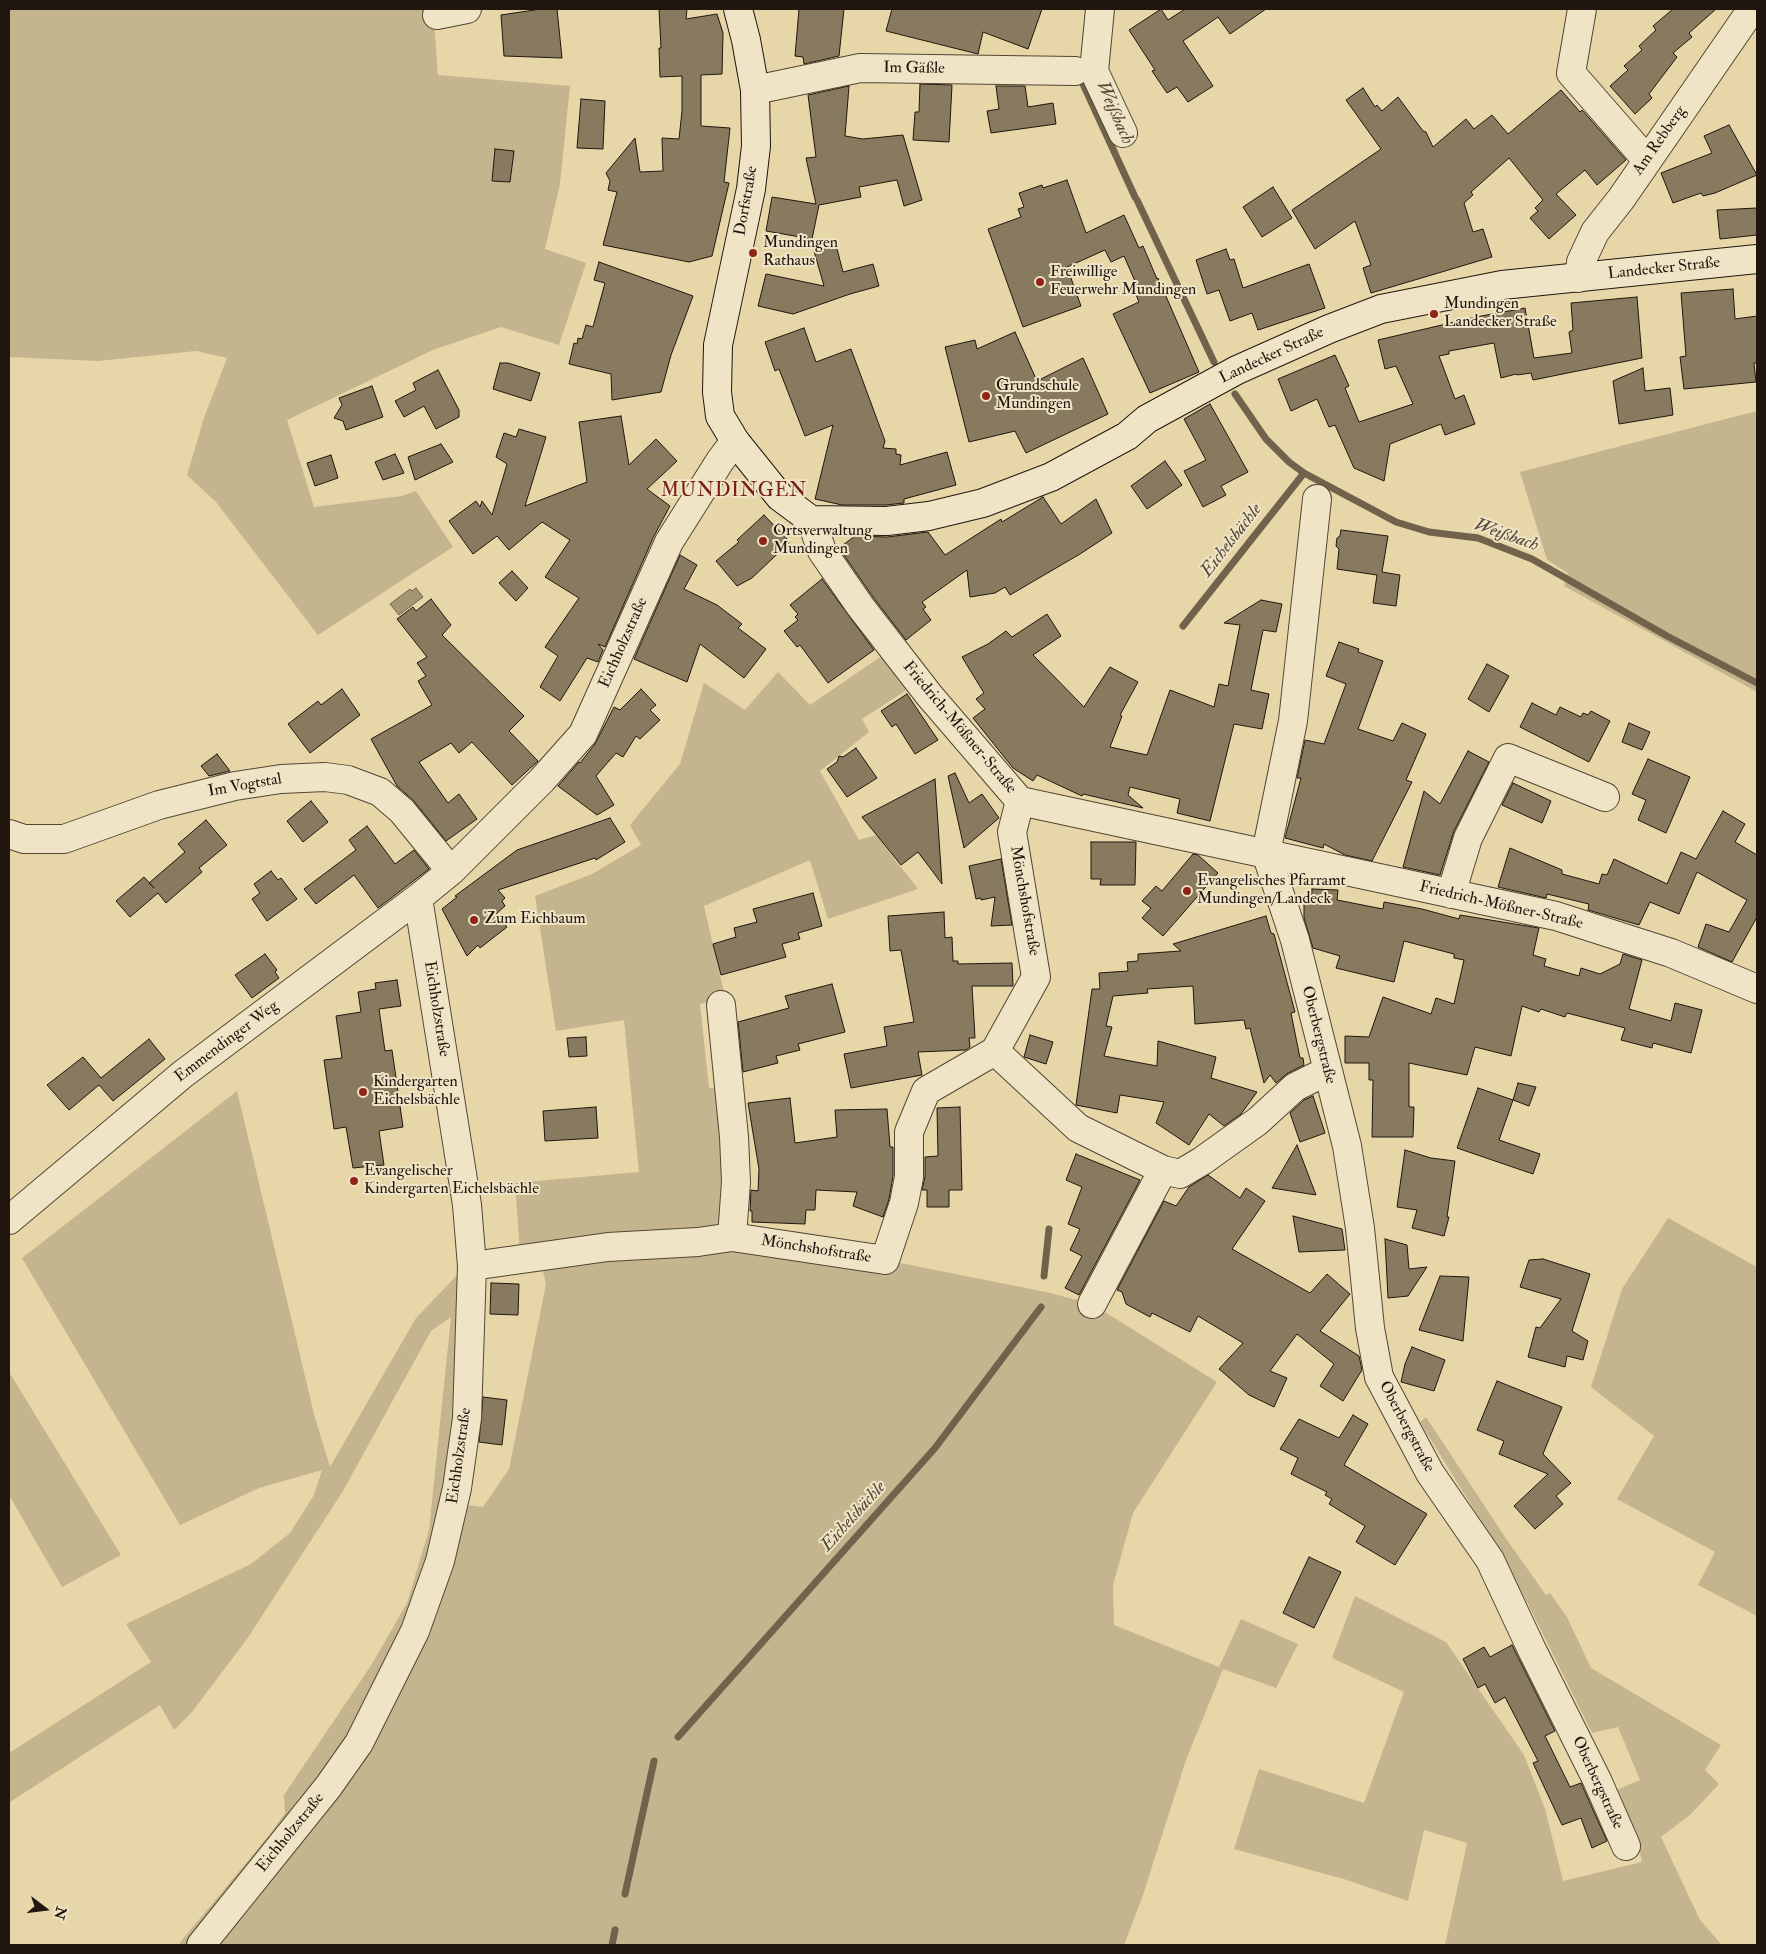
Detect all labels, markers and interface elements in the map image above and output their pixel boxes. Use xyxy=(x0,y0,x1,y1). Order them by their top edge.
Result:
street label: Im Gäßle xyxy=(883,59,945,79)
water label: Weißbach xyxy=(1091,78,1137,148)
street label: Am Rebberg xyxy=(1629,103,1691,179)
street label: Dorfstraße xyxy=(731,165,763,237)
place label: Mundingen Rathaus xyxy=(763,234,838,272)
marker: Mundingen Rathaus xyxy=(747,247,759,259)
street label: Landecker Straße xyxy=(1607,254,1721,284)
place label: Freiwillige Feuerwehr Mundingen xyxy=(1050,263,1196,301)
marker: Freiwillige Feuerwehr Mundingen xyxy=(1034,276,1046,288)
place label: Mundingen Landecker Straße xyxy=(1444,295,1557,333)
marker: Mundingen Landecker Straße xyxy=(1428,308,1440,320)
street label: Landecker Straße xyxy=(1217,323,1327,389)
place label: Grundschule Mundingen xyxy=(996,377,1079,415)
marker: Grundschule Mundingen xyxy=(980,390,992,402)
district label: MUNDINGEN xyxy=(660,481,808,503)
water label: Eichelsbächle xyxy=(1197,500,1267,582)
water label: Weißbach xyxy=(1471,515,1541,557)
place label: Ortsverwaltung Mundingen xyxy=(773,522,872,560)
marker: Ortsverwaltung Mundingen xyxy=(757,535,769,547)
street label: Eichholzstraße xyxy=(596,595,652,691)
street label: Friedrich-Mößner-Straße xyxy=(898,658,1020,798)
street label: Im Vogtstal xyxy=(207,770,283,802)
street label: Mönchshofstraße xyxy=(1005,845,1043,957)
place label: Evangelisches Pfarramt Mundingen/Landeck xyxy=(1197,872,1346,910)
street label: Friedrich-Mößner-Straße xyxy=(1417,878,1585,934)
marker: Evangelisches Pfarramt Mundingen/Landeck xyxy=(1181,885,1193,897)
place label: Zum Eichbaum xyxy=(484,910,586,930)
marker: Zum Eichbaum xyxy=(468,914,480,926)
street label: Eichholzstraße xyxy=(419,960,453,1058)
street label: Oberbergstraße xyxy=(1297,984,1339,1086)
street label: Emmendinger Weg xyxy=(171,997,283,1087)
place label: Kindergarten Eichelsbächle xyxy=(373,1073,460,1111)
marker: Kindergarten Eichelsbächle xyxy=(357,1086,369,1098)
place label: Evangelischer Kindergarten Eichelsbächle xyxy=(364,1162,539,1200)
marker: Evangelischer Kindergarten Eichelsbächle xyxy=(348,1175,360,1187)
street label: Mönchshofstraße xyxy=(760,1232,872,1268)
street label: Oberbergstraße xyxy=(1374,1378,1438,1476)
street label: Eichholzstraße xyxy=(444,1407,476,1505)
water label: Eichelsbächle xyxy=(817,1477,891,1557)
street label: Oberbergstraße xyxy=(1567,1733,1627,1833)
street label: Eichholzstraße xyxy=(253,1789,329,1877)
north arrow xyxy=(20,1884,70,1934)
text: N xyxy=(50,1905,70,1921)

